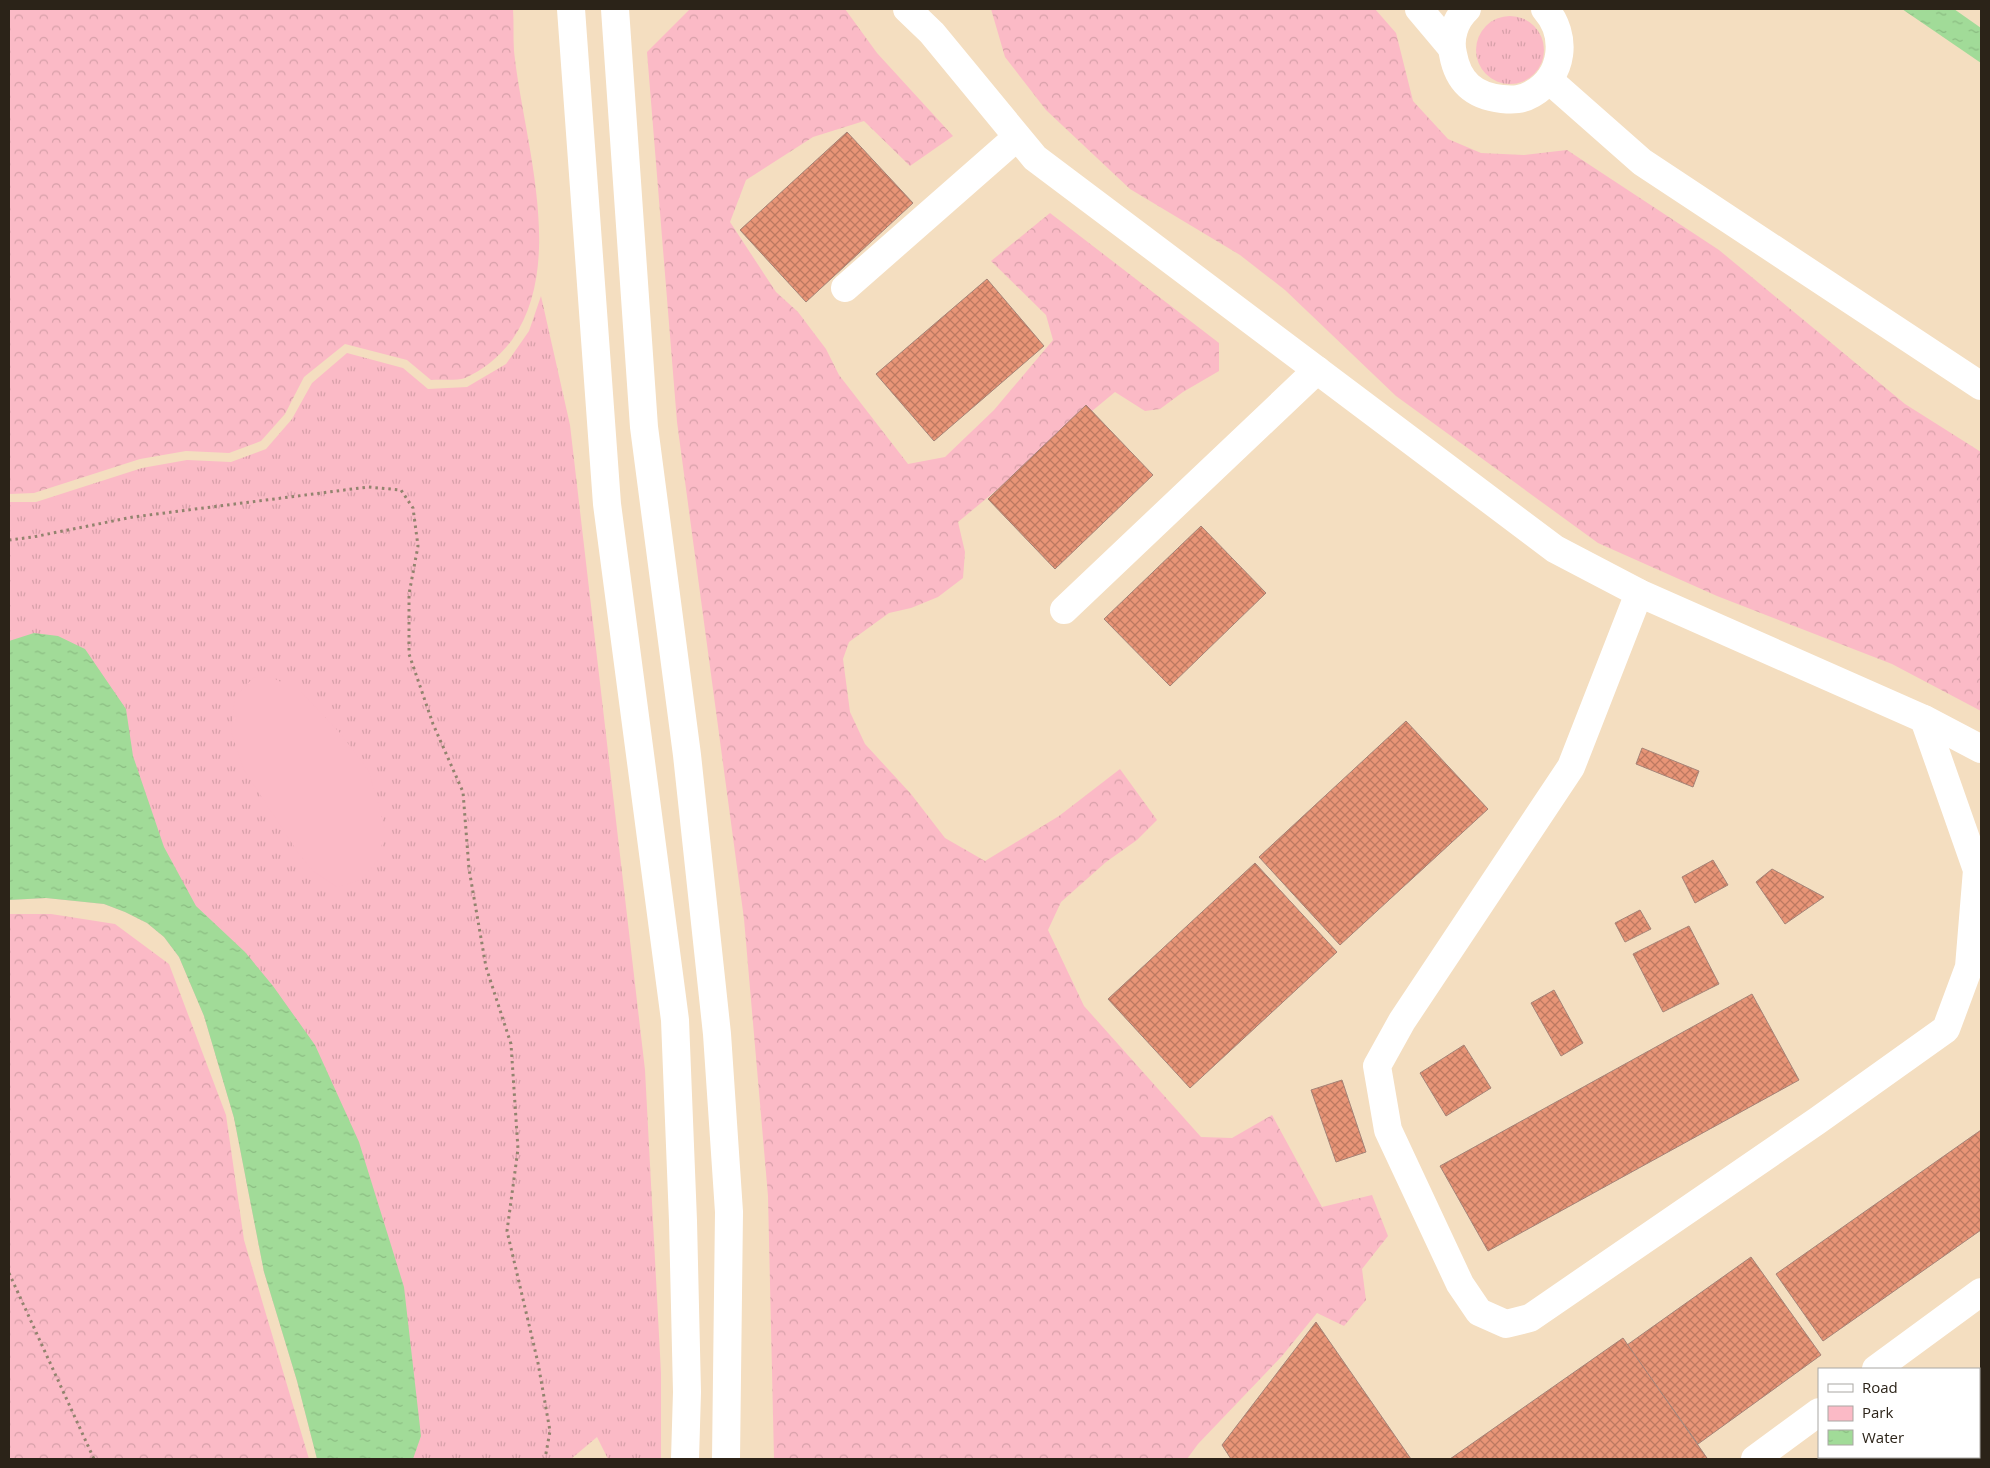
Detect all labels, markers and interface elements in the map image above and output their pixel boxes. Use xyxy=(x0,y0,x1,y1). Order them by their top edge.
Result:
legend xyxy=(1818,1368,1980,1458)
text: Road xyxy=(1862,1377,1898,1397)
text: Park xyxy=(1862,1402,1893,1422)
text: Water xyxy=(1862,1427,1904,1447)

